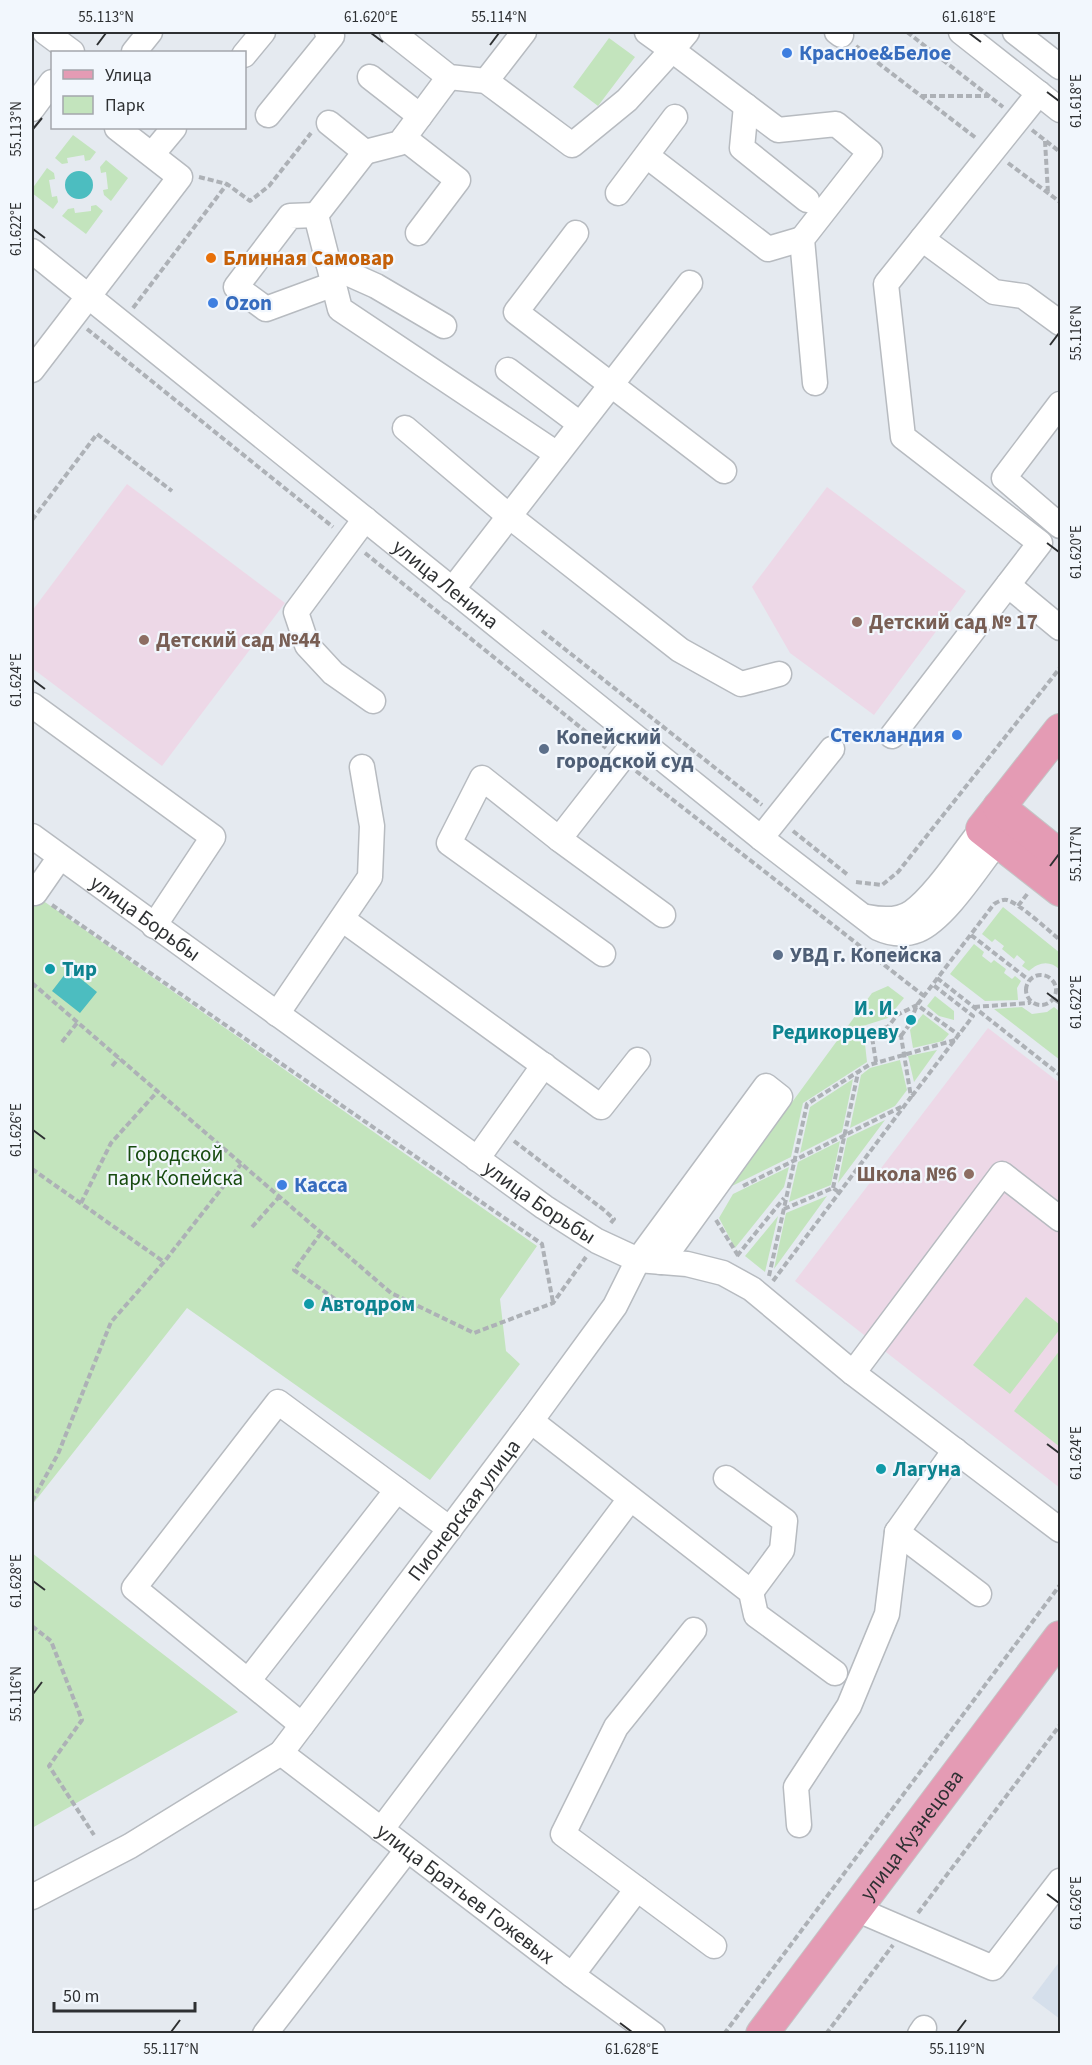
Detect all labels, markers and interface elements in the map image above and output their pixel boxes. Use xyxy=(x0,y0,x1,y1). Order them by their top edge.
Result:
text: 55.113°N xyxy=(78,7,134,28)
text: 61.620°E xyxy=(344,7,398,28)
text: 55.114°N xyxy=(471,7,527,28)
text: 61.618°E xyxy=(942,7,996,28)
place label: Красное&Белое xyxy=(799,38,951,68)
marker: Красное&Белое xyxy=(780,46,794,60)
legend xyxy=(51,51,246,129)
text: Улица xyxy=(105,63,152,88)
text: 61.618°E xyxy=(1066,74,1087,128)
text: Парк xyxy=(105,93,145,118)
text: 55.113°N xyxy=(6,101,27,157)
text: 61.622°E xyxy=(6,202,27,256)
place label: Блинная Самовар xyxy=(223,243,394,273)
marker: Блинная Самовар xyxy=(204,251,218,265)
place label: Ozon xyxy=(225,288,272,318)
marker: Ozon xyxy=(206,296,220,310)
text: 55.116°N xyxy=(1066,305,1087,361)
text: 61.620°E xyxy=(1066,525,1087,579)
street label: улица Ленина xyxy=(386,532,505,636)
place label: Детский сад № 17 xyxy=(869,607,1038,637)
marker: Детский сад № 17 xyxy=(850,615,864,629)
place label: Детский сад №44 xyxy=(156,625,321,655)
marker: Детский сад №44 xyxy=(137,633,151,647)
text: 61.624°E xyxy=(6,653,27,707)
place label: Стекландия xyxy=(830,720,945,750)
place label: Копейский городской суд xyxy=(556,722,694,776)
marker: Стекландия xyxy=(950,728,964,742)
marker: Копейский городской суд xyxy=(537,742,551,756)
text: 55.117°N xyxy=(1066,826,1087,882)
street label: улица Борьбы xyxy=(84,868,207,969)
place label: УВД г. Копейска xyxy=(790,940,942,970)
marker: УВД г. Копейска xyxy=(771,948,785,962)
place label: Тир xyxy=(62,954,97,984)
marker: Тир xyxy=(43,962,57,976)
text: 61.622°E xyxy=(1066,975,1087,1029)
place label: И. И. Редикорцеву xyxy=(772,993,899,1047)
marker: И. И. Редикорцеву xyxy=(904,1013,918,1027)
text: 61.626°E xyxy=(6,1103,27,1157)
park label: Городской парк Копейска xyxy=(107,1139,243,1193)
street label: улица Борьбы xyxy=(477,1153,602,1251)
place label: Школа №6 xyxy=(857,1159,957,1189)
marker: Школа №6 xyxy=(962,1167,976,1181)
place label: Касса xyxy=(294,1170,348,1200)
marker: Касса xyxy=(275,1178,289,1192)
place label: Автодром xyxy=(320,1289,415,1319)
marker: Автодром xyxy=(302,1297,316,1311)
text: 61.624°E xyxy=(1066,1426,1087,1480)
street label: Пионерская улица xyxy=(401,1433,527,1587)
place label: Лагуна xyxy=(892,1454,961,1484)
marker: Лагуна xyxy=(874,1462,888,1476)
text: 61.628°E xyxy=(6,1554,27,1608)
text: 55.116°N xyxy=(6,1666,27,1722)
street label: улица Кузнецова xyxy=(852,1763,971,1907)
street label: улица Братьев Гожевых xyxy=(370,1816,561,1972)
text: 61.626°E xyxy=(1066,1876,1087,1930)
scale bar xyxy=(54,1975,195,2013)
text: 50 m xyxy=(63,1984,99,2009)
text: 55.117°N xyxy=(143,2039,199,2060)
text: 61.628°E xyxy=(605,2039,659,2060)
text: 55.119°N xyxy=(929,2039,985,2060)

